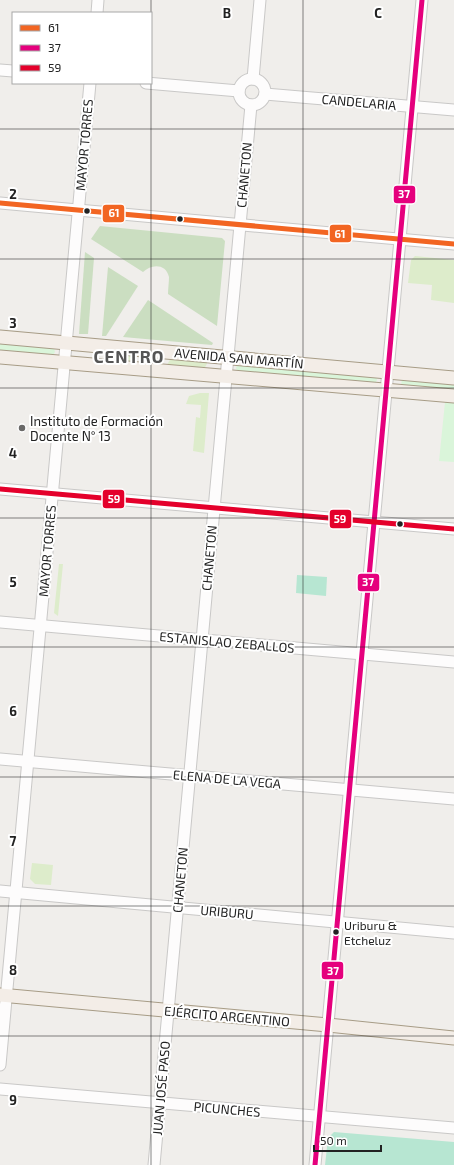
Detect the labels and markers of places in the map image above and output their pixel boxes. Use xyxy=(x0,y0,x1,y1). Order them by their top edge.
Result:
unlabelled marker xyxy=(82,206,92,216)
unlabelled marker xyxy=(175,214,185,224)
place label: Instituto de Formación Docente N° 13 xyxy=(30,413,163,444)
marker: Instituto de Formación Docente N° 13 xyxy=(17,423,27,433)
unlabelled marker xyxy=(395,519,405,529)
place label: Uriburu & Etcheluz xyxy=(344,918,397,947)
marker: Uriburu & Etcheluz xyxy=(331,927,341,937)

